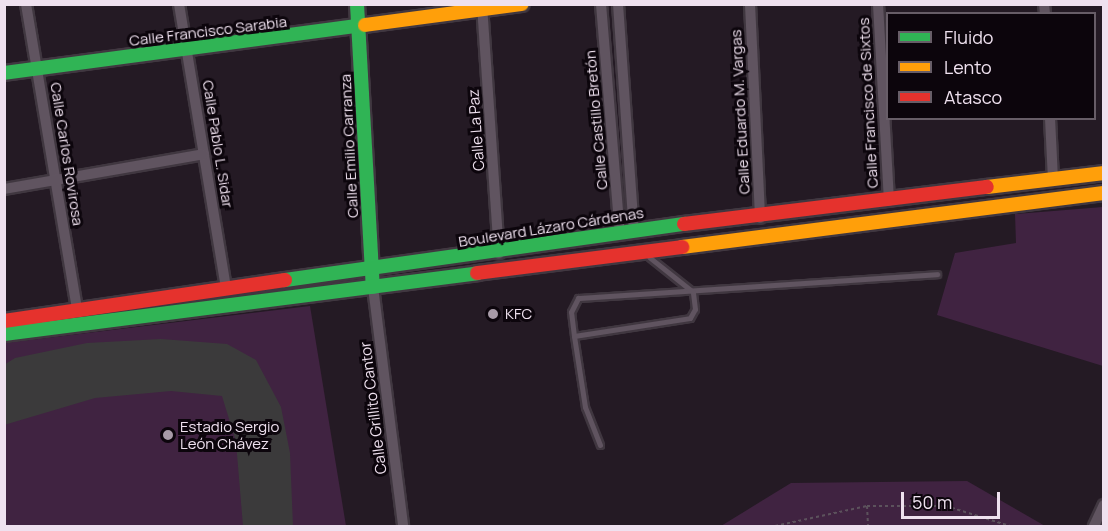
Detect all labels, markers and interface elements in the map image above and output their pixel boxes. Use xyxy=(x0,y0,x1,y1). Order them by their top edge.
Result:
street label: Calle Francisco Sarabia xyxy=(128,12,288,50)
legend xyxy=(886,12,1096,120)
street label: Calle Francisco de Sixtos xyxy=(855,17,881,189)
text: Fluido xyxy=(944,25,993,49)
street label: Calle Eduardo M. Vargas xyxy=(727,29,753,195)
street label: Calle Castillo Bretón xyxy=(581,50,611,190)
text: Lento xyxy=(944,55,992,79)
street label: Calle Emilio Carranza xyxy=(336,74,362,218)
street label: Calle Pablo L. Sidar xyxy=(199,79,237,209)
street label: Calle Carlos Rovirosa xyxy=(47,81,87,227)
text: Atasco xyxy=(944,85,1002,109)
street label: Calle La Paz xyxy=(464,89,488,171)
street label: Boulevard Lázaro Cárdenas xyxy=(457,203,645,251)
place label: KFC xyxy=(505,305,532,323)
marker: KFC xyxy=(486,307,500,321)
street label: Calle Grillito Cantor xyxy=(356,341,390,475)
place label: Estadio Sergio León Chávez xyxy=(180,417,279,452)
marker: Estadio Sergio León Chávez xyxy=(161,428,175,442)
scale bar xyxy=(904,480,1003,518)
text: 50 m xyxy=(912,490,952,514)

